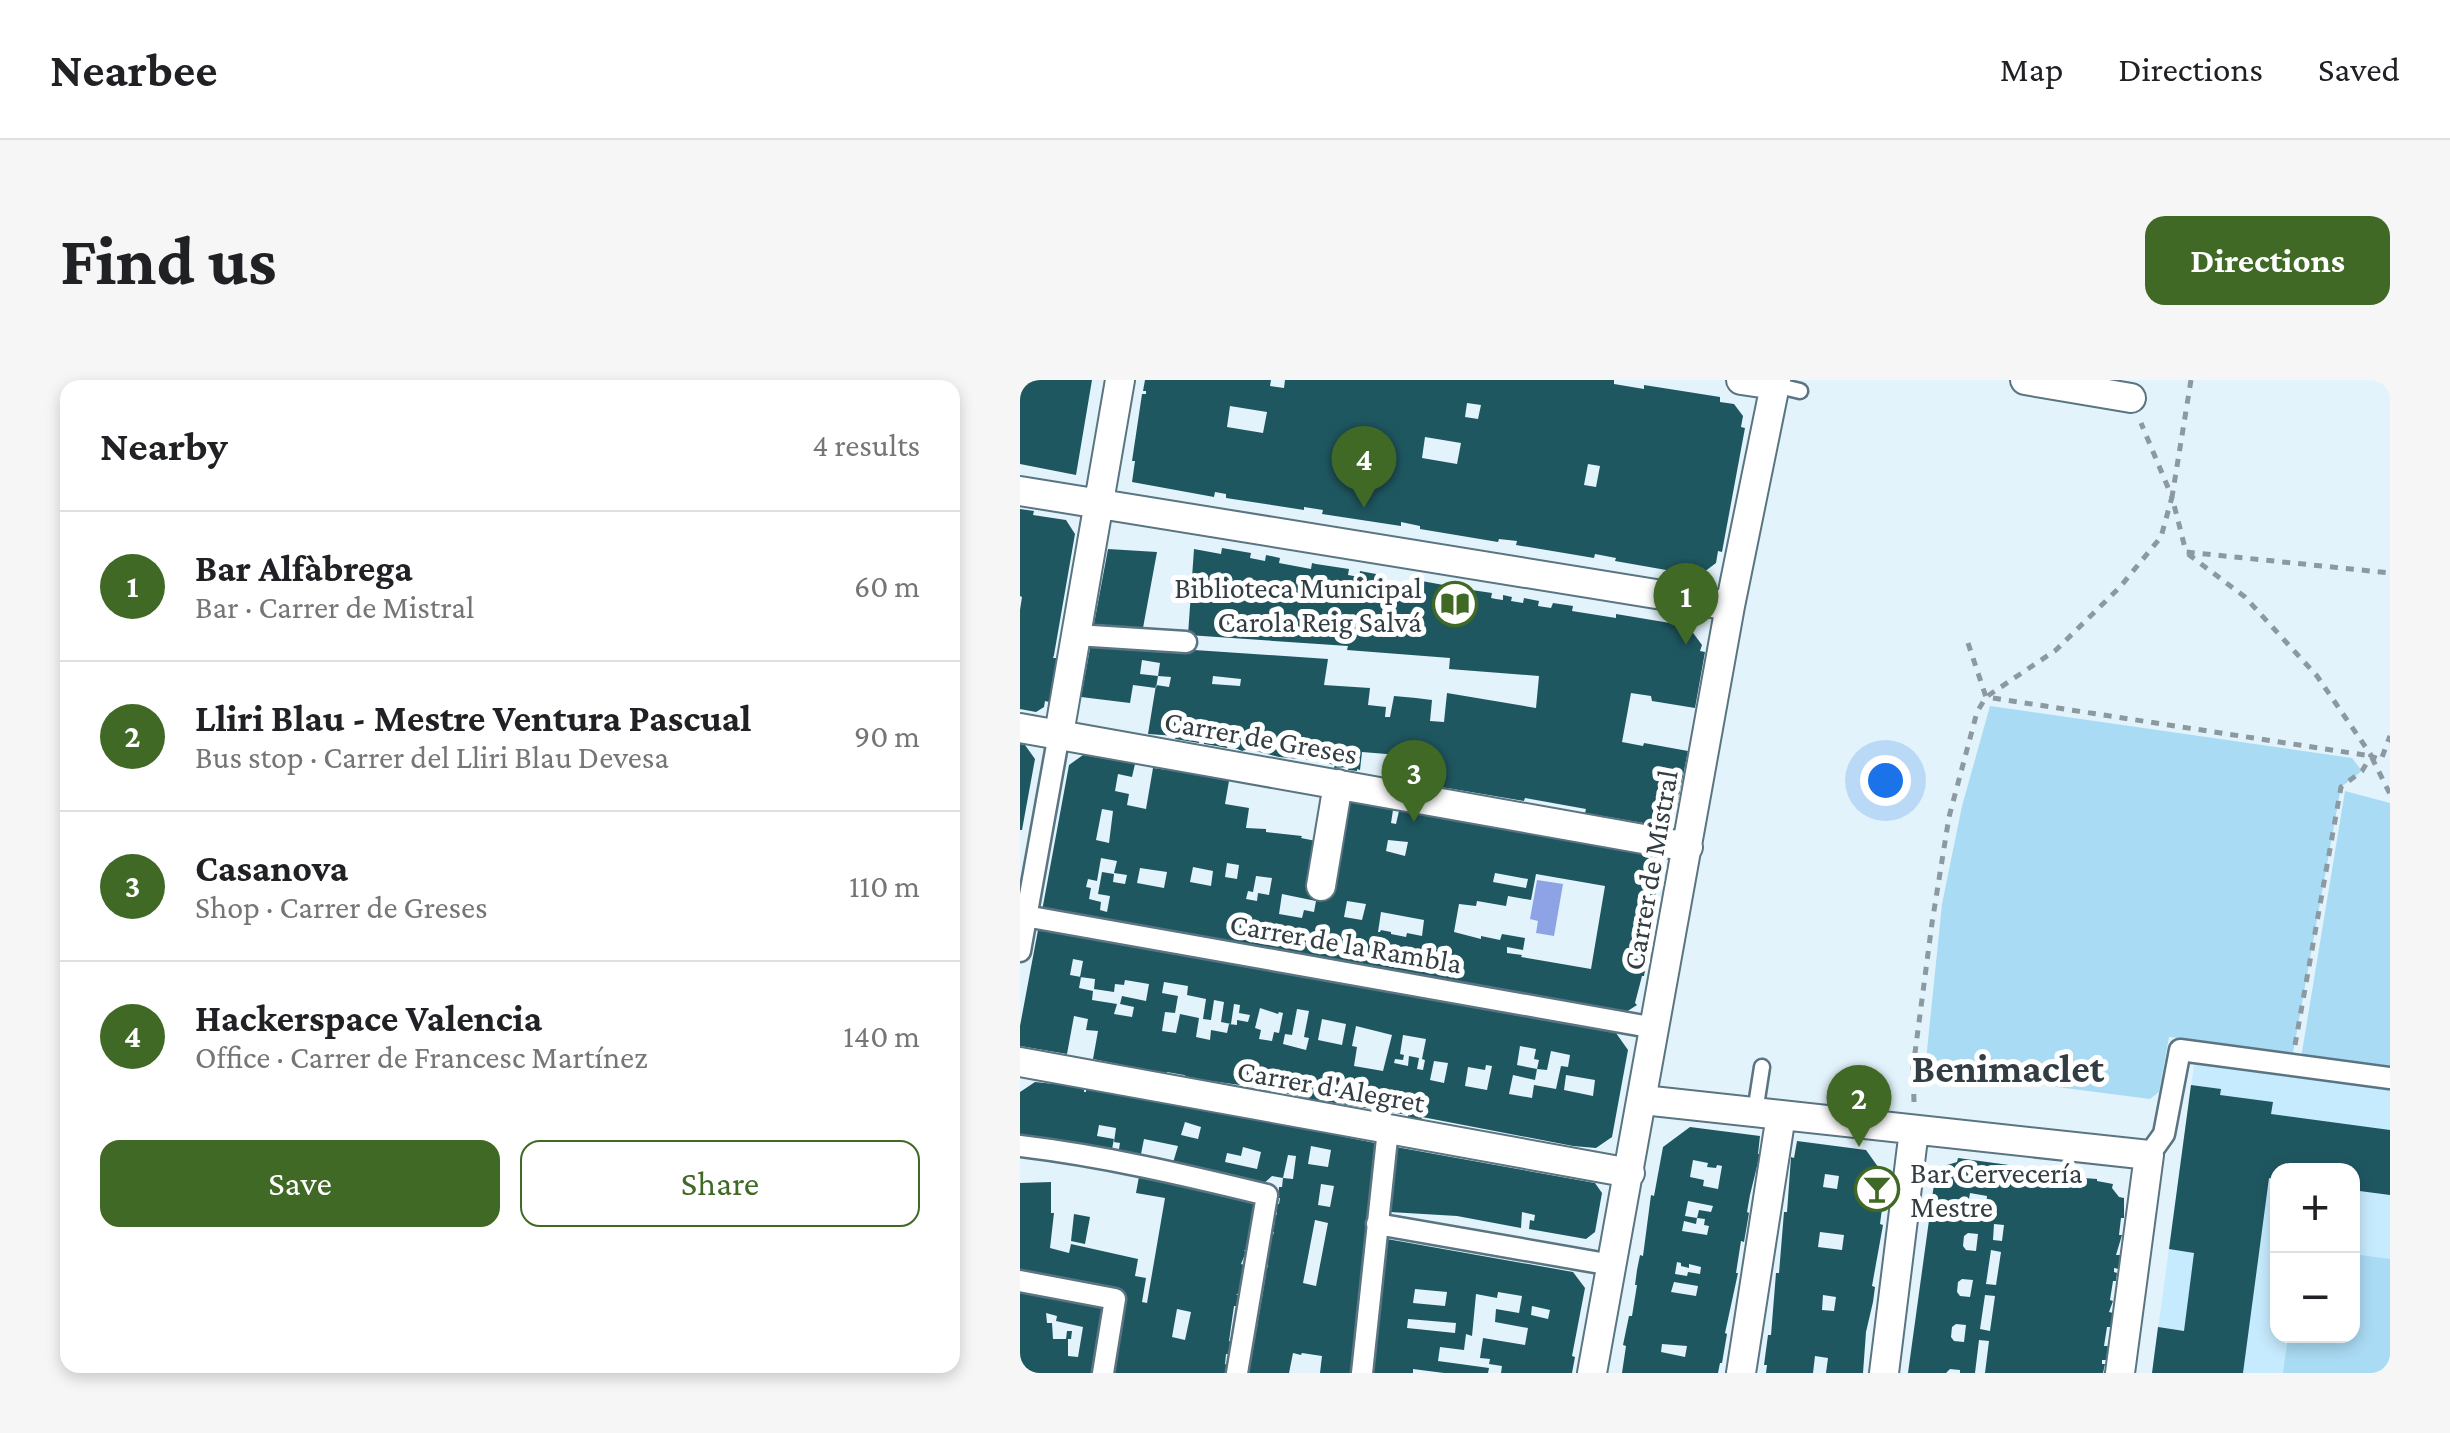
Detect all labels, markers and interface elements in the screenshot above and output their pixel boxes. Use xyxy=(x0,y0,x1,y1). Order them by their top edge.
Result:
text: Nearbee xyxy=(50,43,218,96)
text: Map xyxy=(2000,50,2063,89)
text: Directions xyxy=(2118,50,2263,89)
text: Saved xyxy=(2318,50,2400,89)
button: Directions xyxy=(2145,216,2390,305)
text: Find us xyxy=(60,221,276,299)
text: Nearby xyxy=(100,422,228,469)
pin: 4 xyxy=(1332,426,1396,508)
text: 4 results xyxy=(812,427,920,463)
text: Bar Alfàbrega xyxy=(195,547,413,589)
pin: 1 xyxy=(1654,562,1718,645)
text: 1 xyxy=(127,568,138,604)
text: 60 m xyxy=(854,568,920,604)
place label: Biblioteca Municipal Carola Reig Salvá xyxy=(1174,571,1422,639)
library icon: Biblioteca Municipal Carola Reig Salvá xyxy=(1432,581,1478,627)
text: Bar · Carrer de Mistral xyxy=(195,589,474,625)
text: Lliri Blau - Mestre Ventura Pascual xyxy=(195,697,751,739)
street label: Carrer de Greses xyxy=(1162,704,1360,770)
text: 2 xyxy=(124,718,141,754)
text: 90 m xyxy=(854,718,920,754)
text: Bus stop · Carrer del Lliri Blau Devesa xyxy=(195,739,669,775)
pin: 3 xyxy=(1382,740,1446,822)
your location xyxy=(1860,755,1911,806)
street label: Carrer de Mistral xyxy=(1616,767,1684,973)
text: Casanova xyxy=(195,847,348,889)
text: 3 xyxy=(125,868,140,904)
text: 110 m xyxy=(849,868,920,904)
text: Shop · Carrer de Greses xyxy=(195,889,488,925)
street label: Carrer de la Rambla xyxy=(1227,906,1465,980)
text: Hackerspace Valencia xyxy=(195,997,542,1039)
text: 4 xyxy=(124,1018,141,1054)
text: 140 m xyxy=(843,1018,920,1054)
text: Office · Carrer de Francesc Martínez xyxy=(195,1039,648,1075)
district label: Benimaclet xyxy=(1912,1046,2105,1091)
street label: Carrer d'Alegret xyxy=(1234,1053,1428,1120)
pin: 2 xyxy=(1826,1064,1892,1147)
button: Save xyxy=(100,1140,500,1227)
button: Share xyxy=(520,1140,920,1227)
place label: Bar Cervecería Mestre xyxy=(1910,1156,2083,1223)
map controls xyxy=(2270,1163,2360,1343)
button: + xyxy=(2270,1163,2360,1253)
bar icon: Bar Cervecería Mestre xyxy=(1854,1166,1900,1212)
button: − xyxy=(2270,1253,2360,1343)

